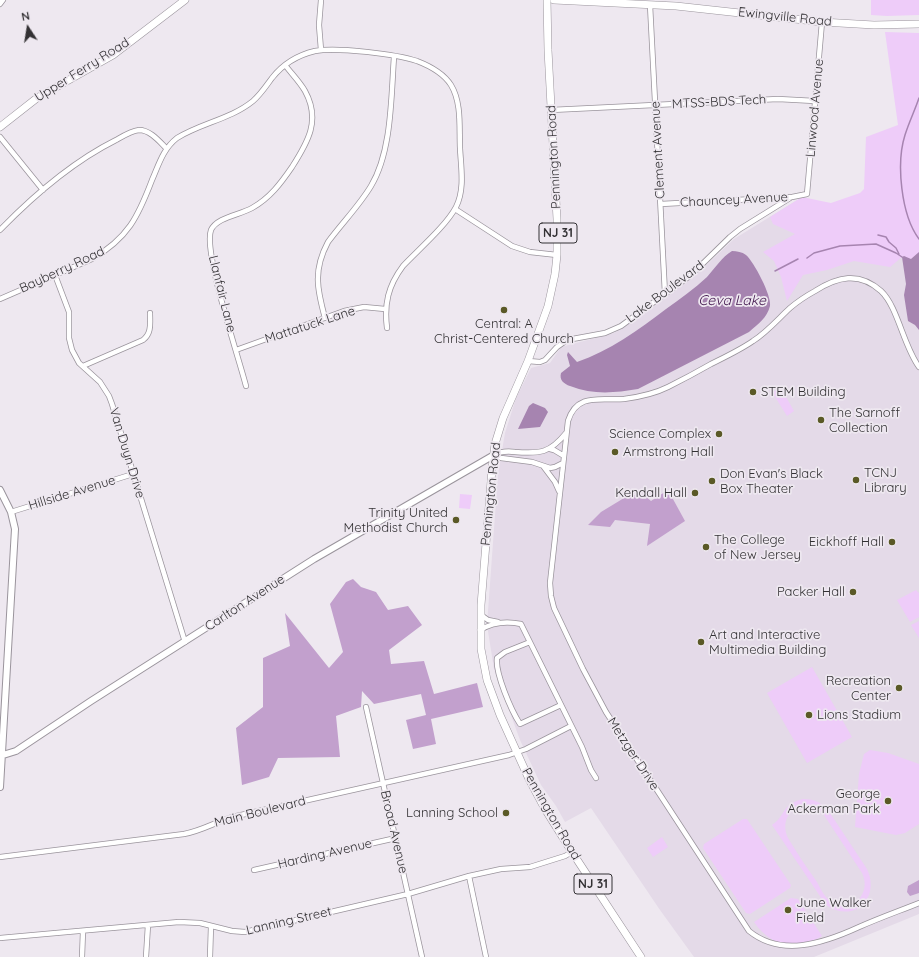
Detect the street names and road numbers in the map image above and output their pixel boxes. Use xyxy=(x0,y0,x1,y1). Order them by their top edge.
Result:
street label: Ewingville Road xyxy=(737,4,833,30)
street label: Upper Ferry Road xyxy=(32,35,132,105)
street label: Linwood Avenue xyxy=(803,58,827,158)
street label: MTSS-BDS Tech xyxy=(671,92,767,112)
street label: Clement Avenue xyxy=(648,101,668,199)
street label: Pennington Road xyxy=(543,105,565,209)
street label: Chauncey Avenue xyxy=(680,189,788,211)
road number: NJ 31 xyxy=(539,223,577,243)
street label: Bayberry Road xyxy=(17,243,107,297)
street label: Llanfair Lane xyxy=(205,254,239,334)
street label: Lake Boulevard xyxy=(623,258,707,326)
street label: Mattatuck Lane xyxy=(263,303,357,347)
street label: Van Duyn Drive xyxy=(106,406,148,500)
street label: Pennington Road xyxy=(478,442,504,546)
street label: Hillside Avenue xyxy=(27,472,117,514)
street label: Carlton Avenue xyxy=(202,571,288,635)
street label: Metzger Drive xyxy=(604,715,662,793)
street label: Pennington Road xyxy=(518,765,584,863)
street label: Broad Avenue xyxy=(377,789,411,875)
street label: Main Boulevard xyxy=(213,793,307,831)
street label: Harding Avenue xyxy=(276,836,374,872)
road number: NJ 31 xyxy=(574,874,612,894)
street label: Lanning Street xyxy=(245,904,333,938)

